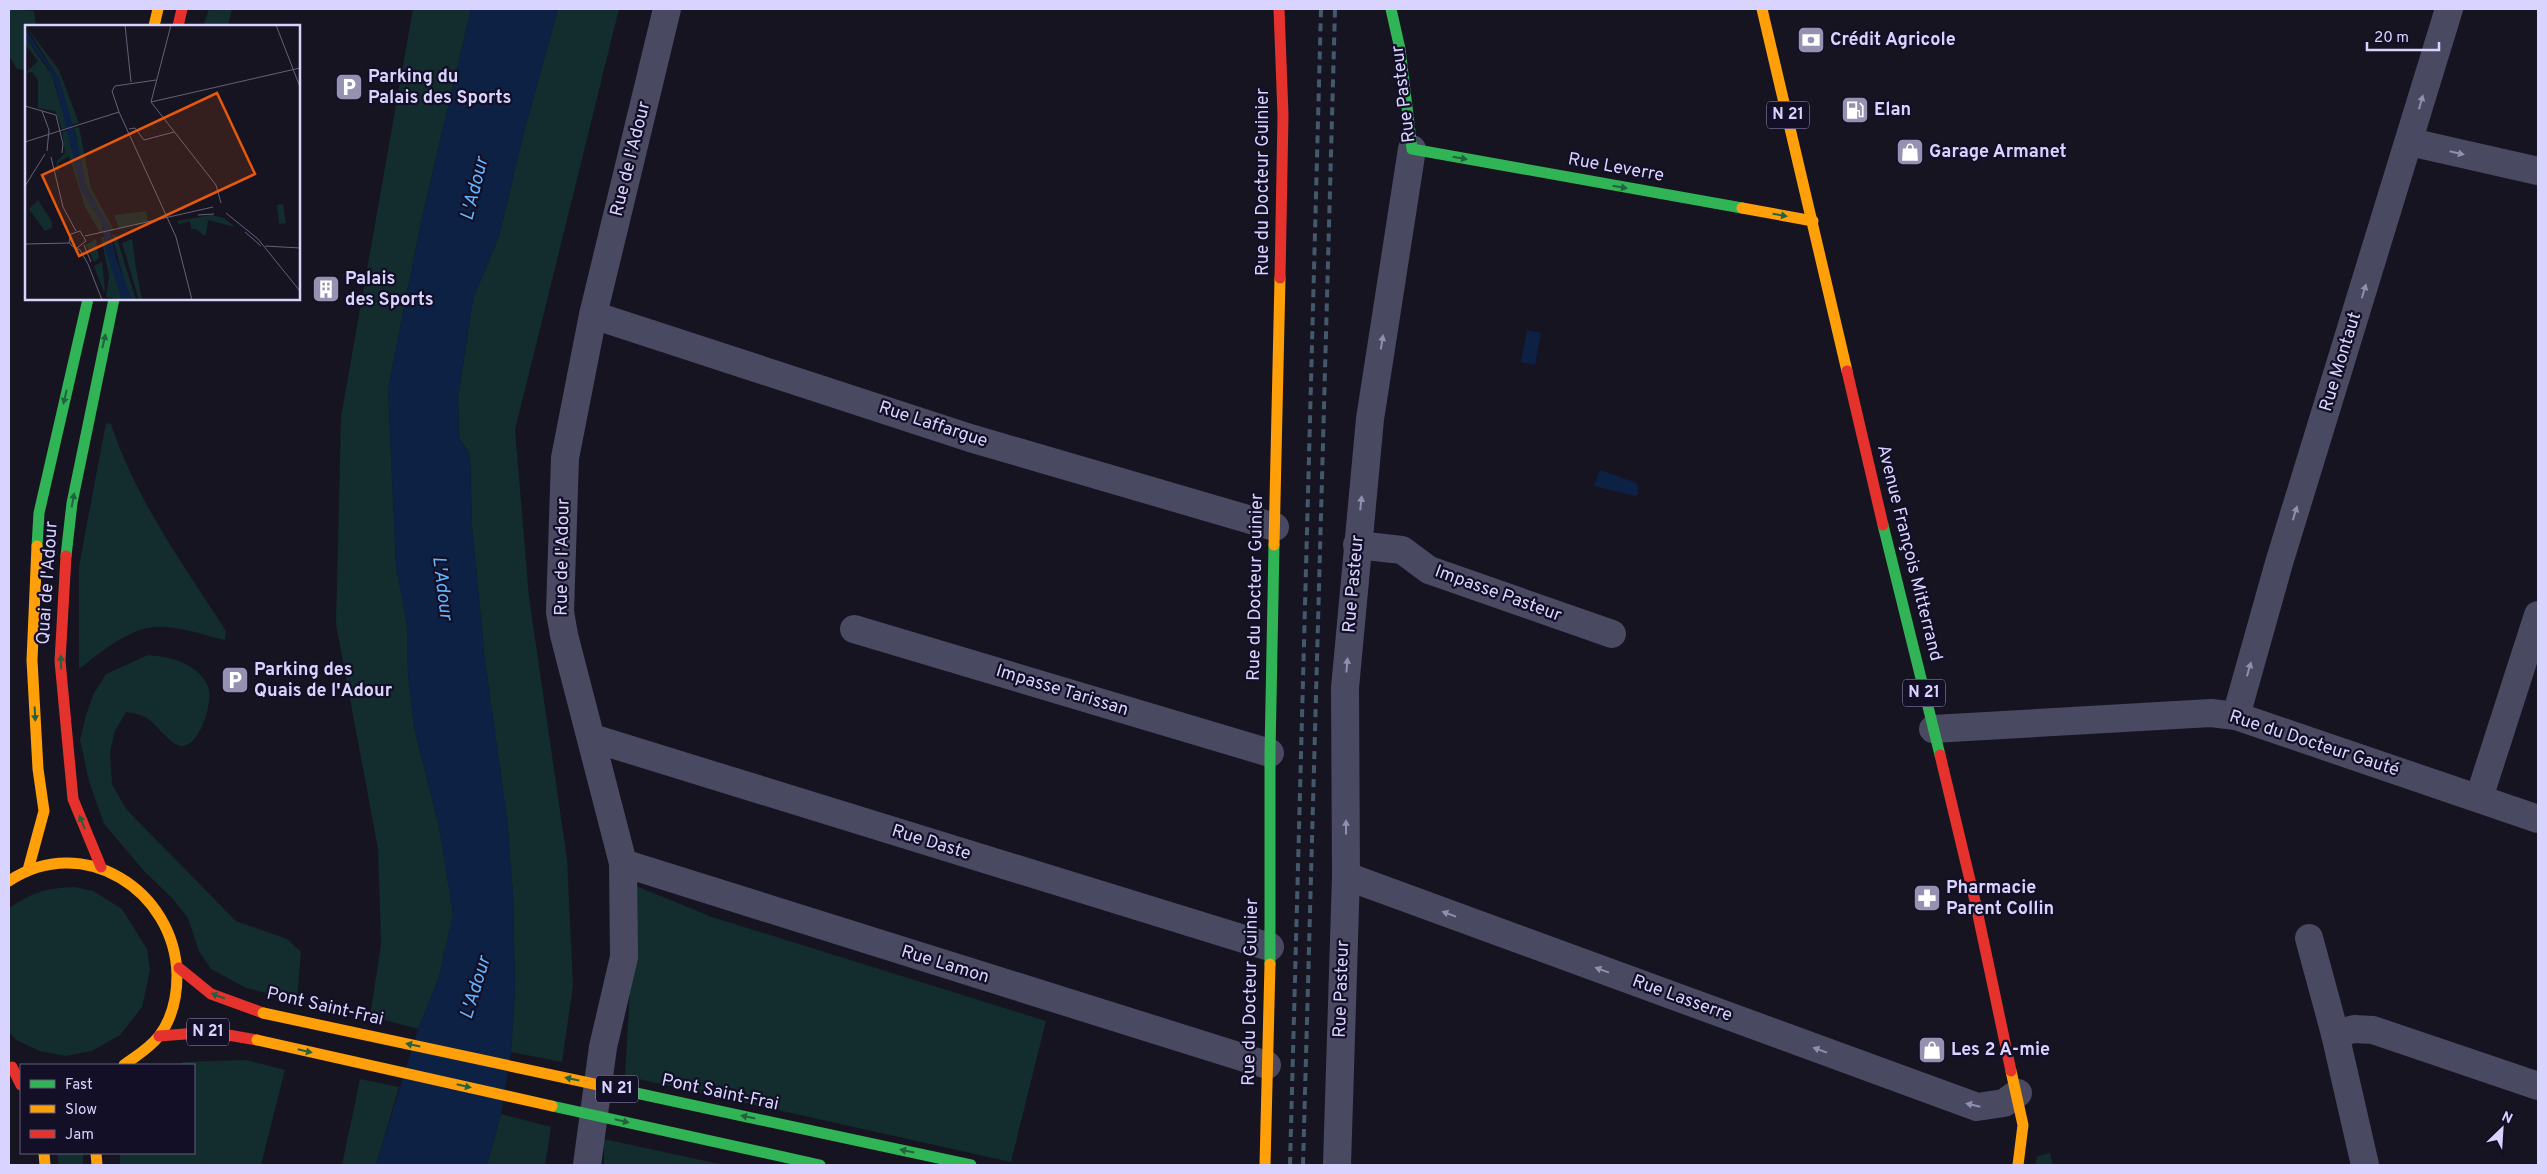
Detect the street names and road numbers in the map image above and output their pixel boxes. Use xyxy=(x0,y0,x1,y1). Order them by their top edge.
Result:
street label: Rue Pasteur xyxy=(1387,44,1421,144)
street label: Rue du Docteur Guinier xyxy=(1252,88,1275,276)
street label: Rue de l'Adour xyxy=(606,99,656,219)
road number: N 21 xyxy=(1767,102,1809,128)
street label: Rue Leverre xyxy=(1566,148,1666,188)
street label: Rue Montaut xyxy=(2315,309,2367,415)
street label: Rue Laffargue xyxy=(876,397,990,453)
street label: Avenue François Mitterrand xyxy=(1871,442,1947,664)
street label: Rue du Docteur Guinier xyxy=(1243,493,1269,681)
street label: Rue de l'Adour xyxy=(550,498,576,616)
street label: Quai de l'Adour xyxy=(32,520,64,646)
street label: Rue Pasteur xyxy=(1338,534,1370,634)
street label: Impasse Pasteur xyxy=(1431,560,1565,628)
street label: Impasse Tarissan xyxy=(993,660,1131,722)
road number: N 21 xyxy=(1903,680,1945,706)
street label: Rue du Docteur Gauté xyxy=(2226,706,2402,782)
street label: Rue Daste xyxy=(889,820,973,866)
street label: Rue du Docteur Guinier xyxy=(1238,898,1264,1086)
street label: Rue Pasteur xyxy=(1329,940,1355,1038)
street label: Rue Lamon xyxy=(898,941,992,989)
street label: Rue Lasserre xyxy=(1629,970,1735,1028)
street label: Pont Saint-Frai xyxy=(264,982,386,1032)
road number: N 21 xyxy=(187,1019,229,1046)
street label: Pont Saint-Frai xyxy=(659,1069,781,1117)
road number: N 21 xyxy=(596,1076,638,1102)

